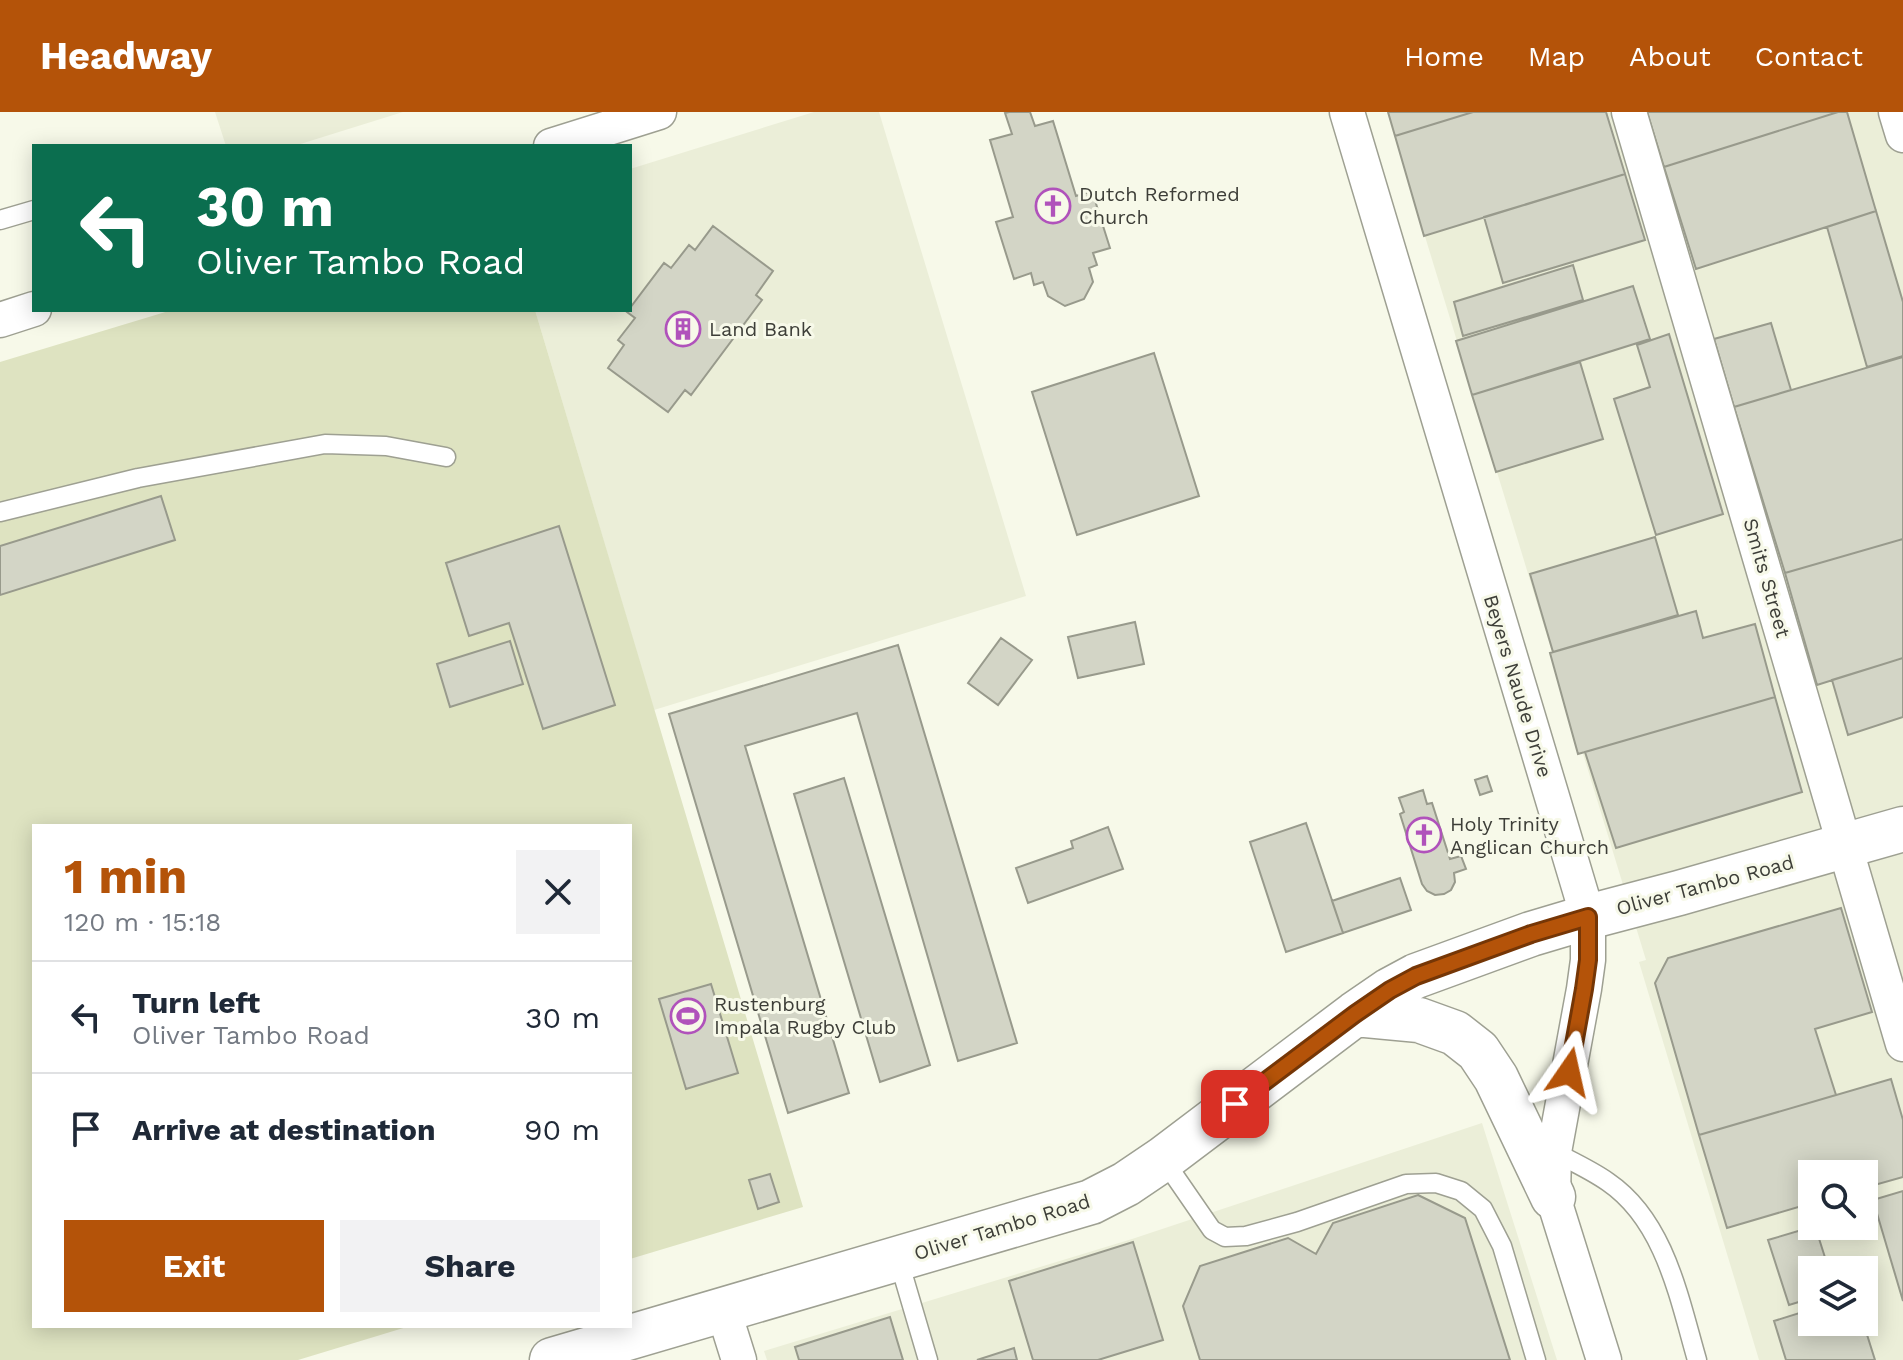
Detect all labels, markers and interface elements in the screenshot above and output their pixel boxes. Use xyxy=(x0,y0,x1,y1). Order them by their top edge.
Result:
text: Headway xyxy=(40,34,212,78)
text: Home xyxy=(1404,40,1484,73)
text: Map xyxy=(1528,40,1585,73)
text: About xyxy=(1629,40,1711,73)
text: Contact xyxy=(1755,40,1863,73)
text: 30 m xyxy=(196,174,334,240)
icon: left xyxy=(64,176,168,280)
place label: Dutch Reformed Church xyxy=(1079,182,1240,229)
church icon: Dutch Reformed Church xyxy=(1034,187,1072,225)
text: Oliver Tambo Road xyxy=(196,241,525,283)
building icon: Land Bank xyxy=(664,310,702,348)
place label: Land Bank xyxy=(709,317,812,341)
street label: Smits Street xyxy=(1739,516,1796,641)
street label: Beyers Naude Drive xyxy=(1479,592,1557,780)
place label: Holy Trinity Anglican Church xyxy=(1450,812,1609,859)
church icon: Holy Trinity Anglican Church xyxy=(1405,816,1443,854)
text: 1 min xyxy=(64,848,187,905)
button: close xyxy=(516,850,600,934)
street label: Oliver Tambo Road xyxy=(1614,850,1796,920)
text: 120 m · 15:18 xyxy=(64,907,221,937)
text: Turn left xyxy=(132,985,260,1020)
place label: Rustenburg Impala Rugby Club xyxy=(714,992,896,1039)
icon: left xyxy=(64,995,108,1039)
sports icon: Rustenburg Impala Rugby Club xyxy=(669,997,707,1035)
text: 30 m xyxy=(525,1000,600,1035)
text: Oliver Tambo Road xyxy=(132,1020,370,1050)
position arrow xyxy=(1527,1030,1611,1114)
pin xyxy=(1201,1070,1269,1138)
icon: arrive xyxy=(1213,1082,1257,1126)
icon: arrive xyxy=(64,1107,108,1151)
text: Arrive at destination xyxy=(132,1112,436,1147)
text: 90 m xyxy=(524,1112,600,1147)
map controls xyxy=(1798,1160,1878,1336)
button: search xyxy=(1798,1160,1878,1240)
street label: Oliver Tambo Road xyxy=(911,1189,1093,1265)
button: Exit xyxy=(64,1220,324,1312)
button: Share xyxy=(340,1220,600,1312)
button: layers xyxy=(1798,1256,1878,1336)

